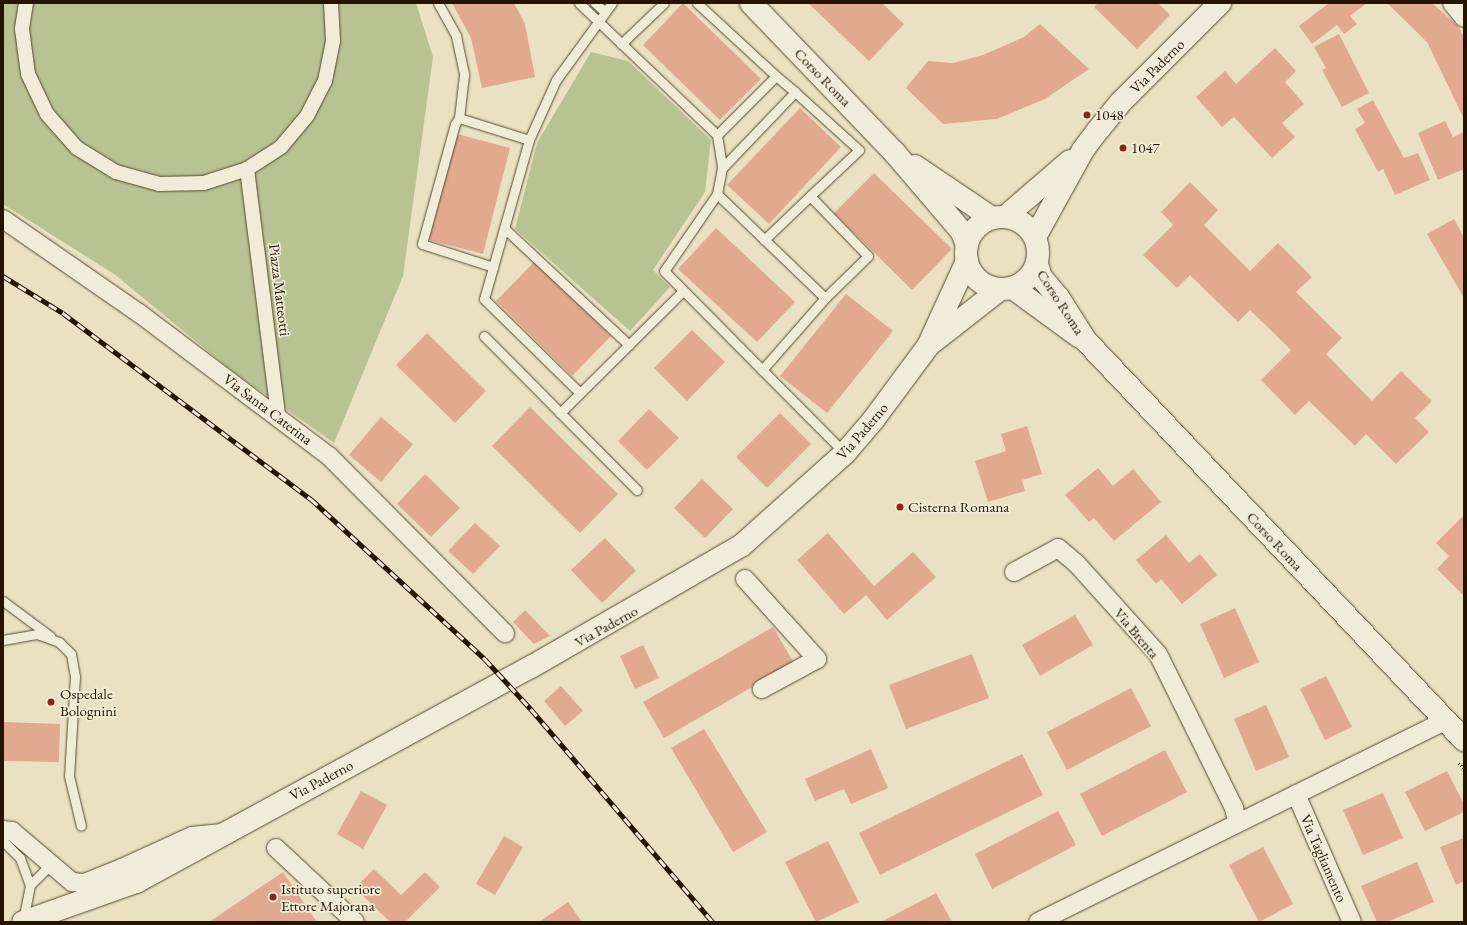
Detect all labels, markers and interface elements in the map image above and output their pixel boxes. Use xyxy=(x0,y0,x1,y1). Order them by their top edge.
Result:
street label: Via Paderno xyxy=(1126,35,1188,97)
street label: Corso Roma xyxy=(791,44,855,110)
place label: 1048 xyxy=(1095,106,1124,124)
marker: 1048 xyxy=(1082,110,1092,120)
place label: 1047 xyxy=(1131,139,1160,157)
marker: 1047 xyxy=(1118,143,1128,153)
street label: Piazza Matteotti xyxy=(265,243,295,337)
street label: Corso Roma xyxy=(1033,266,1089,338)
street label: Via Santa Caterina xyxy=(220,370,316,448)
street label: Via Paderno xyxy=(832,399,892,463)
place label: Cisterna Romana xyxy=(908,498,1009,516)
marker: Cisterna Romana xyxy=(895,502,905,512)
street label: Corso Roma xyxy=(1243,508,1307,574)
street label: Via Paderno xyxy=(571,601,641,651)
street label: Via Brenta xyxy=(1111,604,1163,662)
place label: Ospedale Bolognini xyxy=(60,684,117,719)
marker: Ospedale Bolognini xyxy=(45,696,57,708)
street label: Via Paderno xyxy=(286,756,356,804)
street label: Via Tagliamento xyxy=(1297,811,1351,905)
place label: Istituto superiore Ettore Majorana xyxy=(281,879,380,914)
marker: Istituto superiore Ettore Majorana xyxy=(268,892,278,902)

